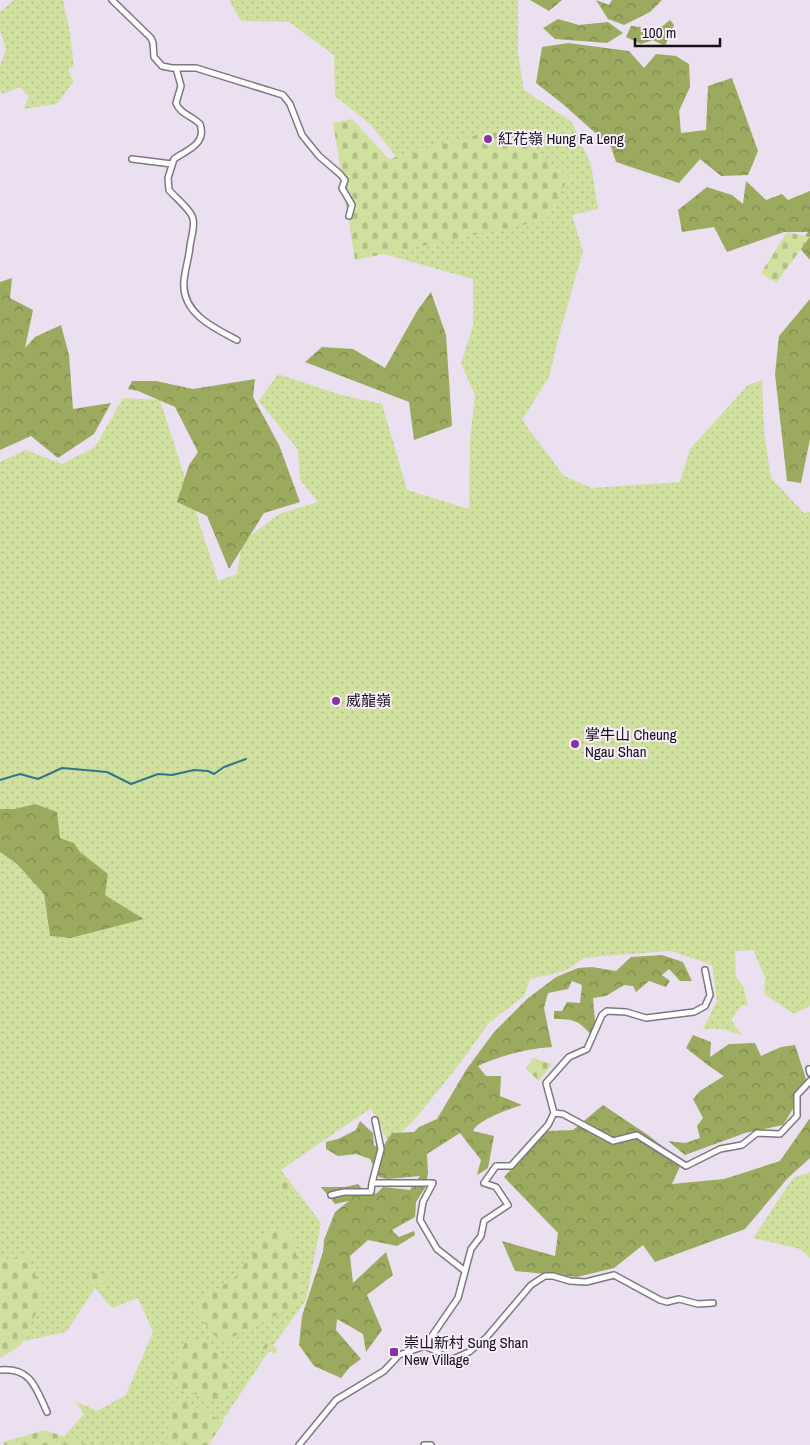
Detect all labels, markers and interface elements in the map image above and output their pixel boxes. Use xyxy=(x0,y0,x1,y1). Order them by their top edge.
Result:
scale bar xyxy=(635,15,720,47)
text: 100 m xyxy=(642,22,676,43)
place label: 紅花嶺 Hung Fa Leng xyxy=(498,128,624,149)
marker: 紅花嶺 Hung Fa Leng xyxy=(482,133,494,145)
place label: 威龍嶺 xyxy=(346,690,391,711)
marker: 威龍嶺 xyxy=(330,695,342,707)
place label: 掌牛山 Cheung Ngau Shan xyxy=(585,724,677,762)
marker: 掌牛山 Cheung Ngau Shan xyxy=(569,738,581,750)
place label: 崇山新村 Sung Shan New Village xyxy=(404,1332,528,1370)
marker: 崇山新村 Sung Shan New Village xyxy=(388,1346,400,1358)

